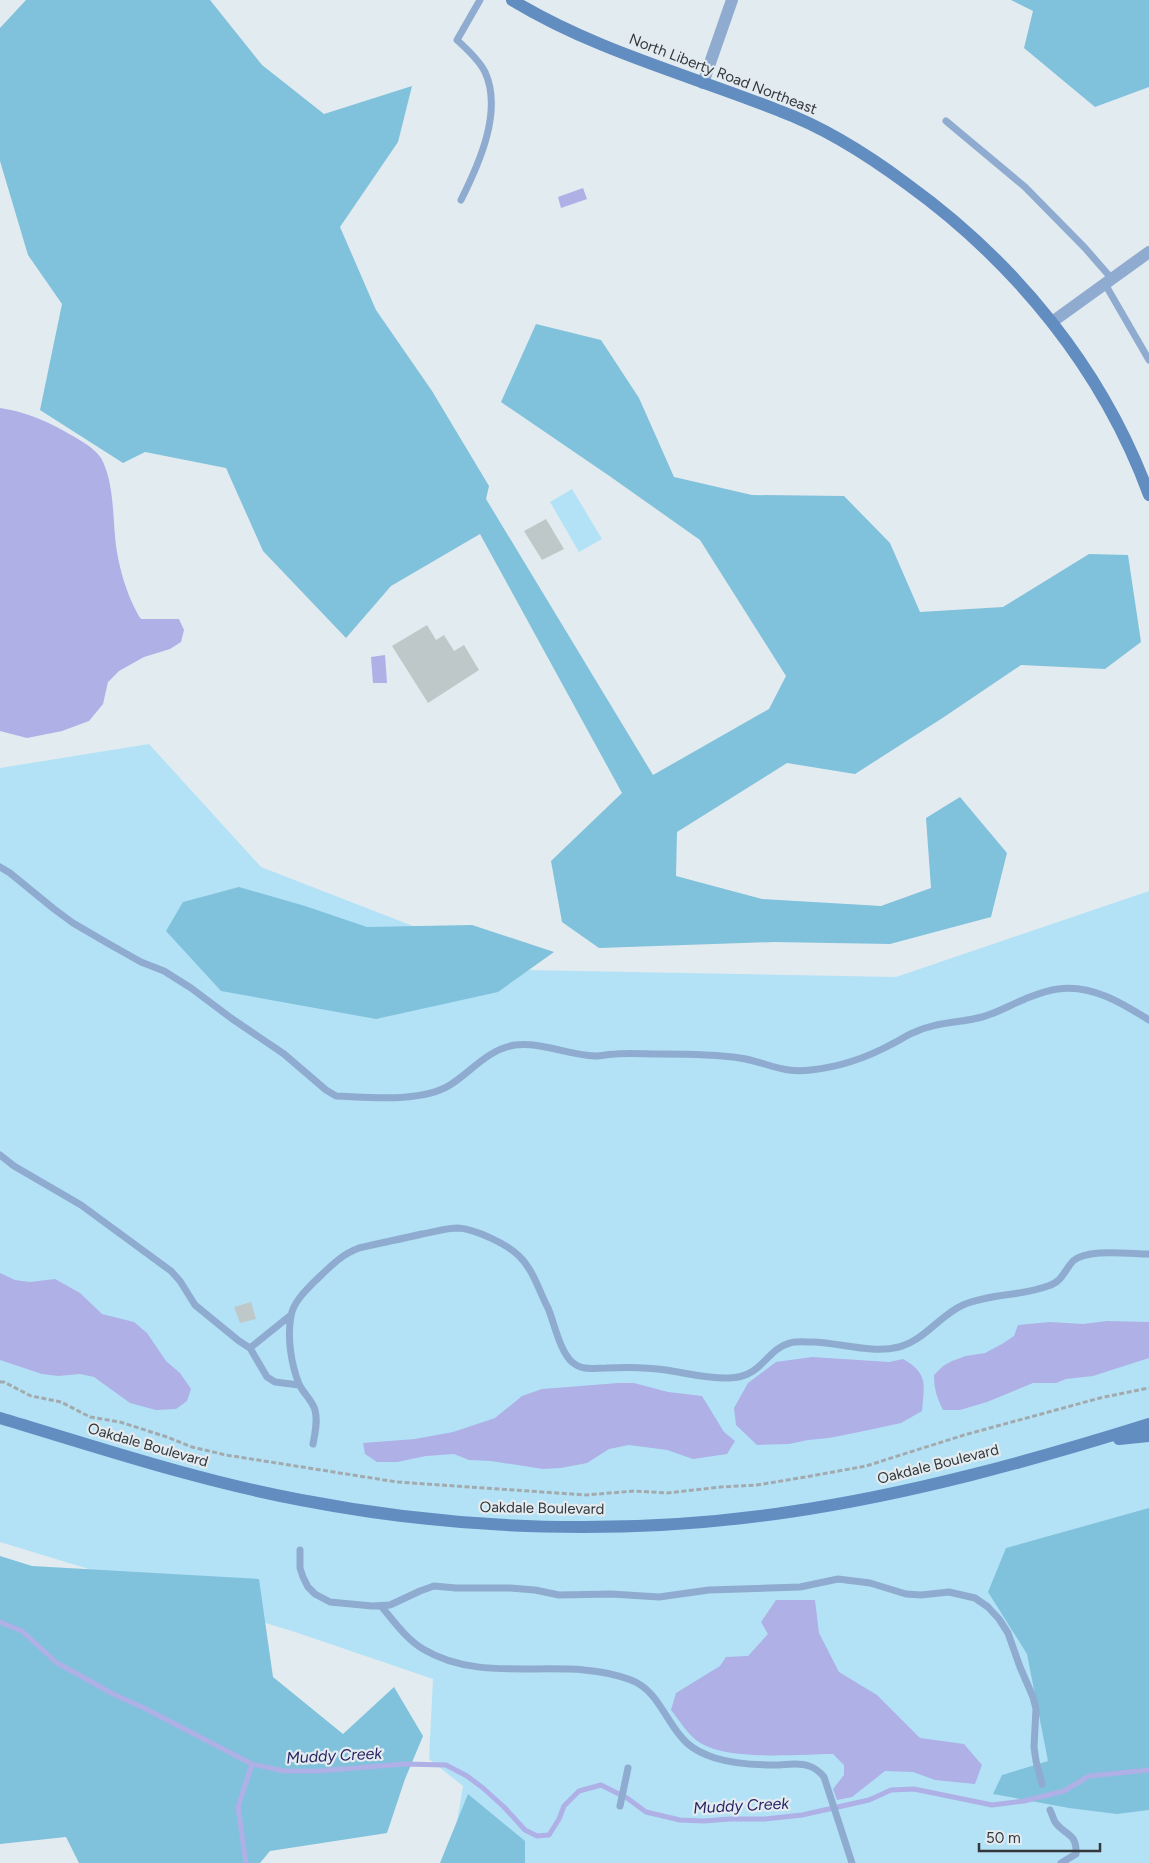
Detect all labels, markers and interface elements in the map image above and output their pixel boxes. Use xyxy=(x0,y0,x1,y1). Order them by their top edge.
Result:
street label: North Liberty Road Northeast xyxy=(626,30,820,118)
street label: Oakdale Boulevard xyxy=(86,1419,210,1471)
street label: Oakdale Boulevard xyxy=(875,1440,1001,1488)
street label: Oakdale Boulevard xyxy=(480,1498,604,1518)
water label: Muddy Creek xyxy=(286,1743,384,1767)
water label: Muddy Creek xyxy=(693,1793,791,1817)
scale bar xyxy=(979,1820,1100,1852)
text: 50 m xyxy=(986,1829,1021,1847)

